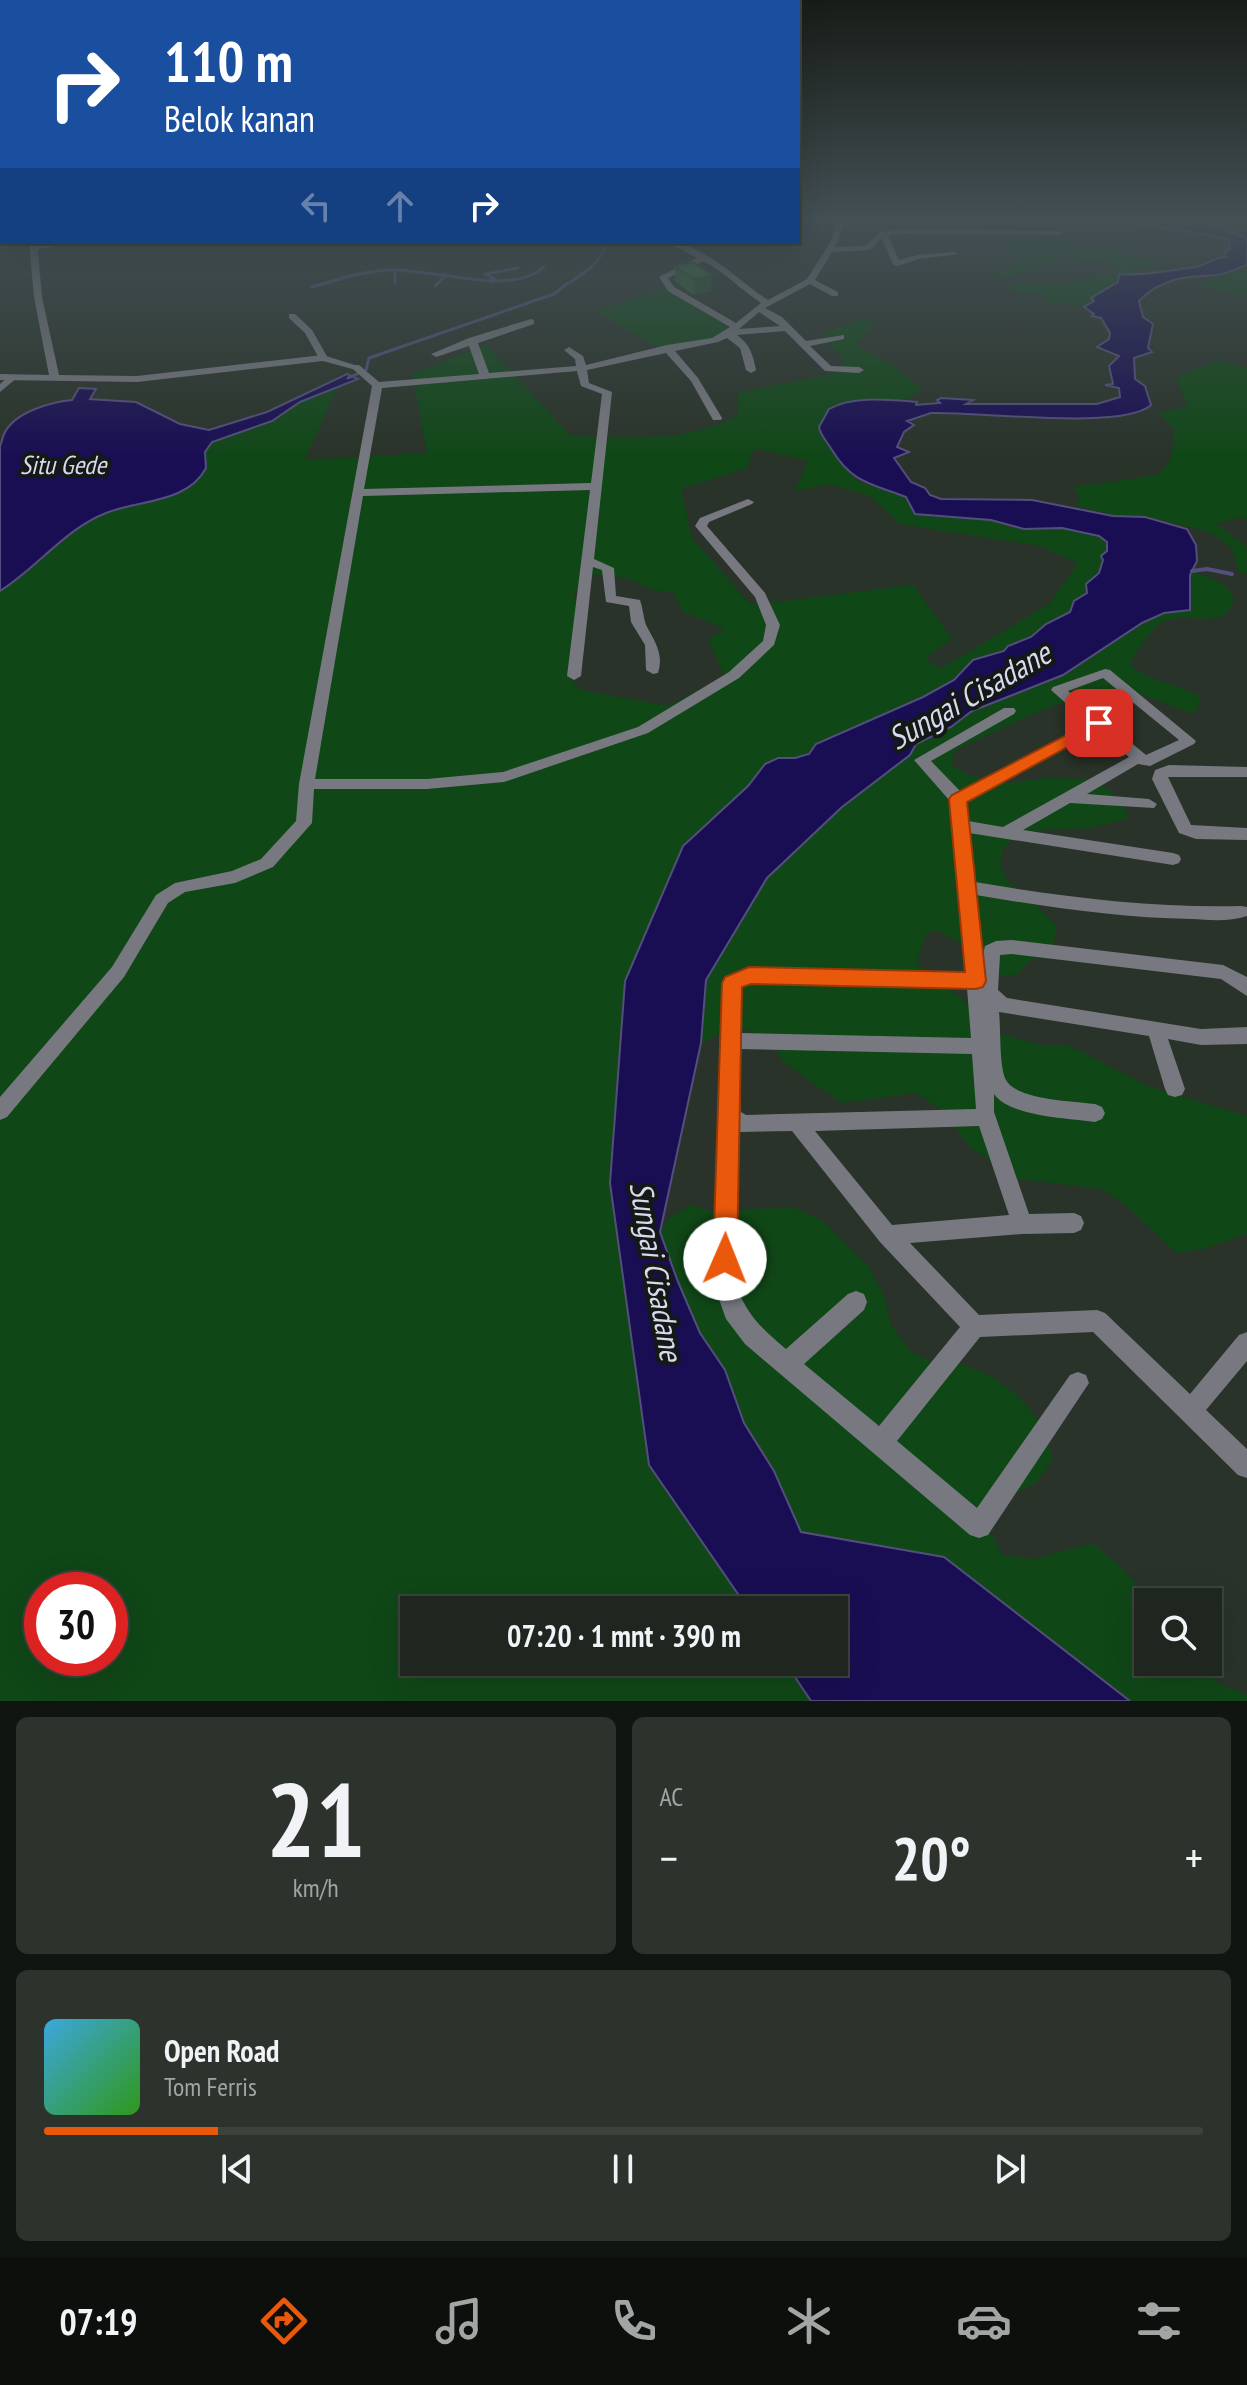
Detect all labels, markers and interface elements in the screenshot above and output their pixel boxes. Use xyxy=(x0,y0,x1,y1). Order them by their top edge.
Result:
text: 110 m xyxy=(164,25,293,97)
icon: right xyxy=(32,32,136,136)
text: Belok kanan xyxy=(164,95,315,142)
icon: left xyxy=(294,184,338,228)
icon: ahead xyxy=(378,184,422,228)
icon: right xyxy=(462,184,506,228)
water label: Situ Gede xyxy=(20,448,108,481)
water label: Sungai Cisadane xyxy=(880,631,1059,758)
pin xyxy=(1065,689,1133,757)
icon: arrive xyxy=(1077,701,1121,745)
water label: Sungai Cisadane xyxy=(621,1178,694,1366)
position arrow xyxy=(683,1217,767,1301)
speed limit sign: 30 xyxy=(24,1572,128,1676)
map controls xyxy=(1134,1588,1222,1676)
button: search xyxy=(1134,1588,1222,1676)
text: 07:20 · 1 mnt · 390 m xyxy=(507,1616,741,1655)
text: 21 xyxy=(266,1751,365,1886)
text: AC xyxy=(660,1780,683,1813)
text: 20° xyxy=(892,1819,971,1897)
text: − xyxy=(660,1829,678,1886)
text: + xyxy=(1185,1829,1203,1886)
text: km/h xyxy=(293,1871,339,1904)
text: Open Road xyxy=(164,2031,279,2070)
text: Tom Ferris xyxy=(164,2070,257,2103)
icon: previous xyxy=(215,2147,259,2191)
icon: pause xyxy=(601,2147,645,2191)
icon: next xyxy=(988,2147,1032,2191)
icon: directions xyxy=(256,2293,312,2349)
icon: music xyxy=(431,2293,487,2349)
icon: phone xyxy=(606,2293,662,2349)
icon: climate xyxy=(781,2293,837,2349)
icon: car xyxy=(956,2293,1012,2349)
icon: filters xyxy=(1131,2293,1187,2349)
text: 07:19 xyxy=(60,2298,137,2345)

